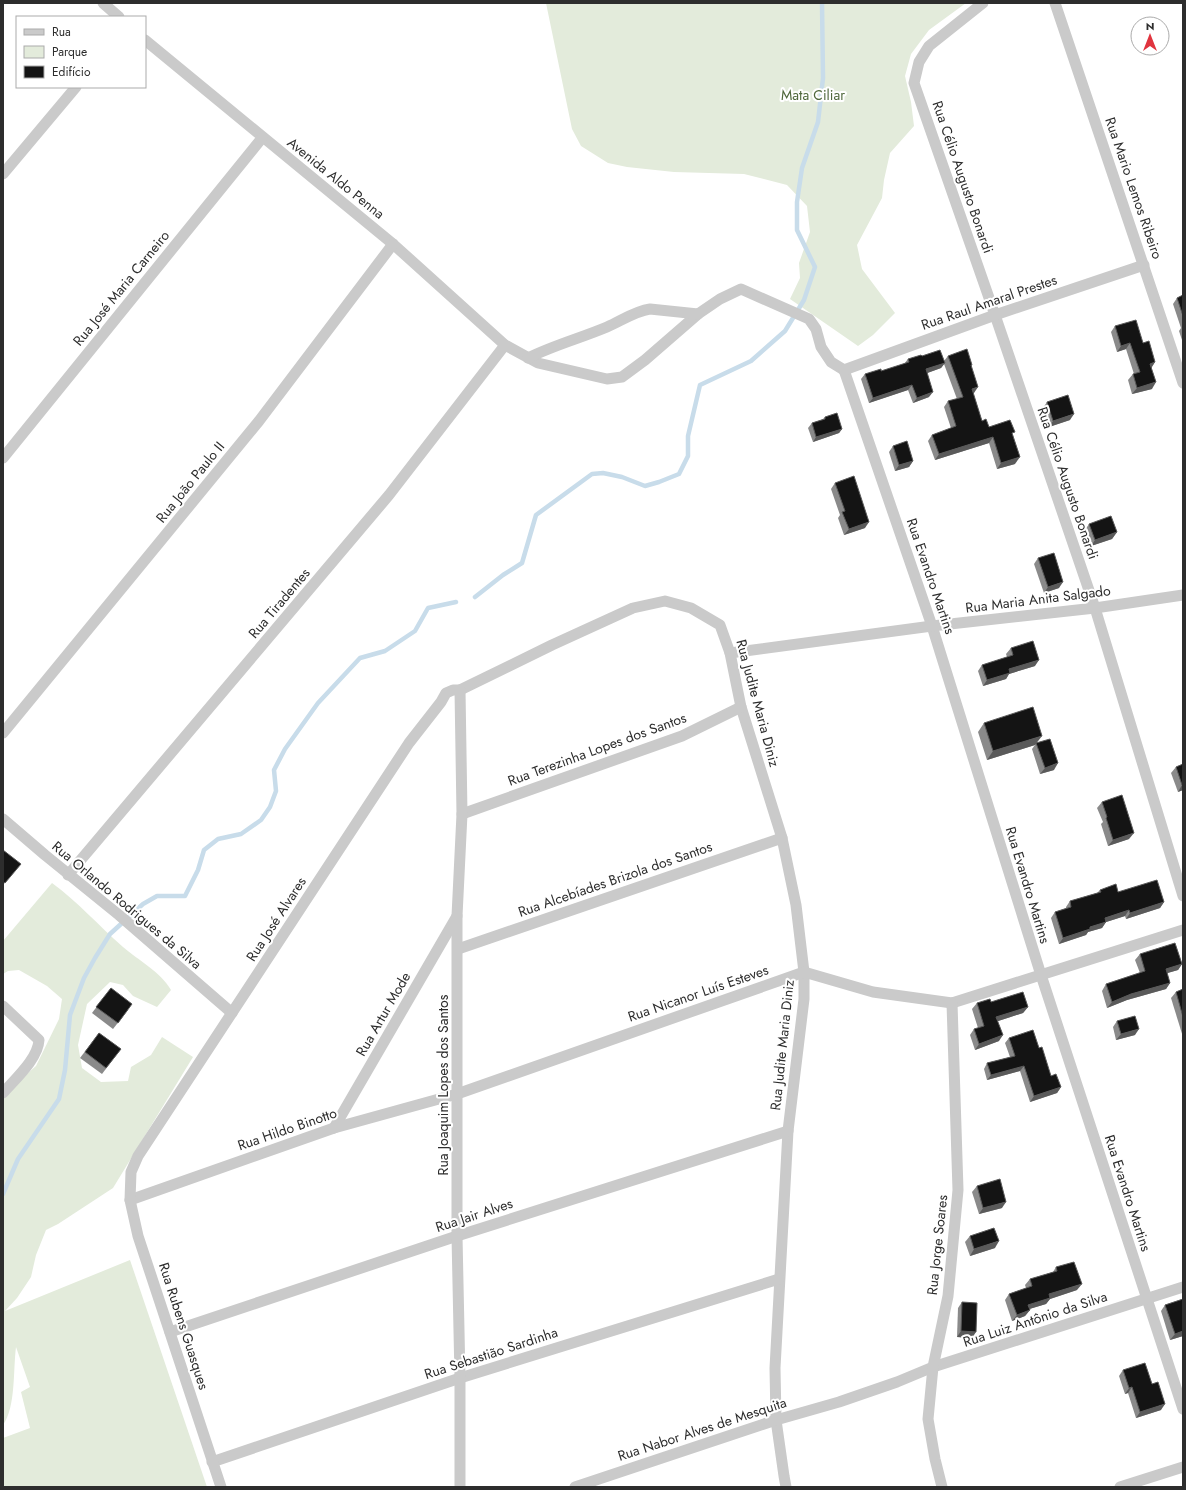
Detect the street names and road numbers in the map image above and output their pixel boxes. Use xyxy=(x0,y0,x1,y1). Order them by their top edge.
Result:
street label: Rua Célio Augusto Bonardi xyxy=(927,98,999,256)
street label: Rua Mario Lemos Ribeiro xyxy=(1100,114,1168,262)
street label: Avenida Aldo Penna xyxy=(283,133,389,223)
street label: Rua José Maria Carneiro xyxy=(68,226,174,350)
street label: Rua Raul Amaral Prestes xyxy=(918,269,1060,335)
street label: Rua Célio Augusto Bonardi xyxy=(1032,404,1104,562)
street label: Rua João Paulo II xyxy=(151,437,229,527)
street label: Rua Evandro Martins xyxy=(902,515,960,637)
street label: Rua Tiradentes xyxy=(244,563,315,643)
street label: Rua Maria Anita Salgado xyxy=(964,580,1112,618)
street label: Rua Judite Maria Diniz xyxy=(731,637,785,770)
street label: Rua Terezinha Lopes dos Santos xyxy=(505,707,689,791)
street label: Rua Evandro Martins xyxy=(1001,824,1055,946)
street label: Rua Orlando Rodrigues da Silva xyxy=(48,836,206,974)
street label: Rua Alcebíades Brizola dos Santos xyxy=(515,836,715,922)
street label: Rua José Alvares xyxy=(241,873,311,965)
street label: Rua Nicanor Luís Esteves xyxy=(625,959,771,1026)
street label: Rua Artur Mode xyxy=(351,968,415,1060)
street label: Rua Judite Maria Diniz xyxy=(765,978,799,1111)
street label: Rua Joaquim Lopes dos Santos xyxy=(433,994,453,1175)
street label: Rua Hildo Binotto xyxy=(235,1103,340,1155)
street label: Rua Evandro Martins xyxy=(1100,1132,1156,1254)
street label: Rua Jair Alves xyxy=(433,1193,516,1237)
street label: Rua Jorge Soares xyxy=(922,1194,952,1296)
street label: Rua Rubens Guasques xyxy=(154,1260,214,1392)
street label: Rua Luiz Antônio da Silva xyxy=(960,1286,1110,1352)
street label: Rua Sebastião Sardinha xyxy=(422,1322,560,1384)
street label: Rua Nabor Alves de Mesquita xyxy=(615,1392,789,1466)

